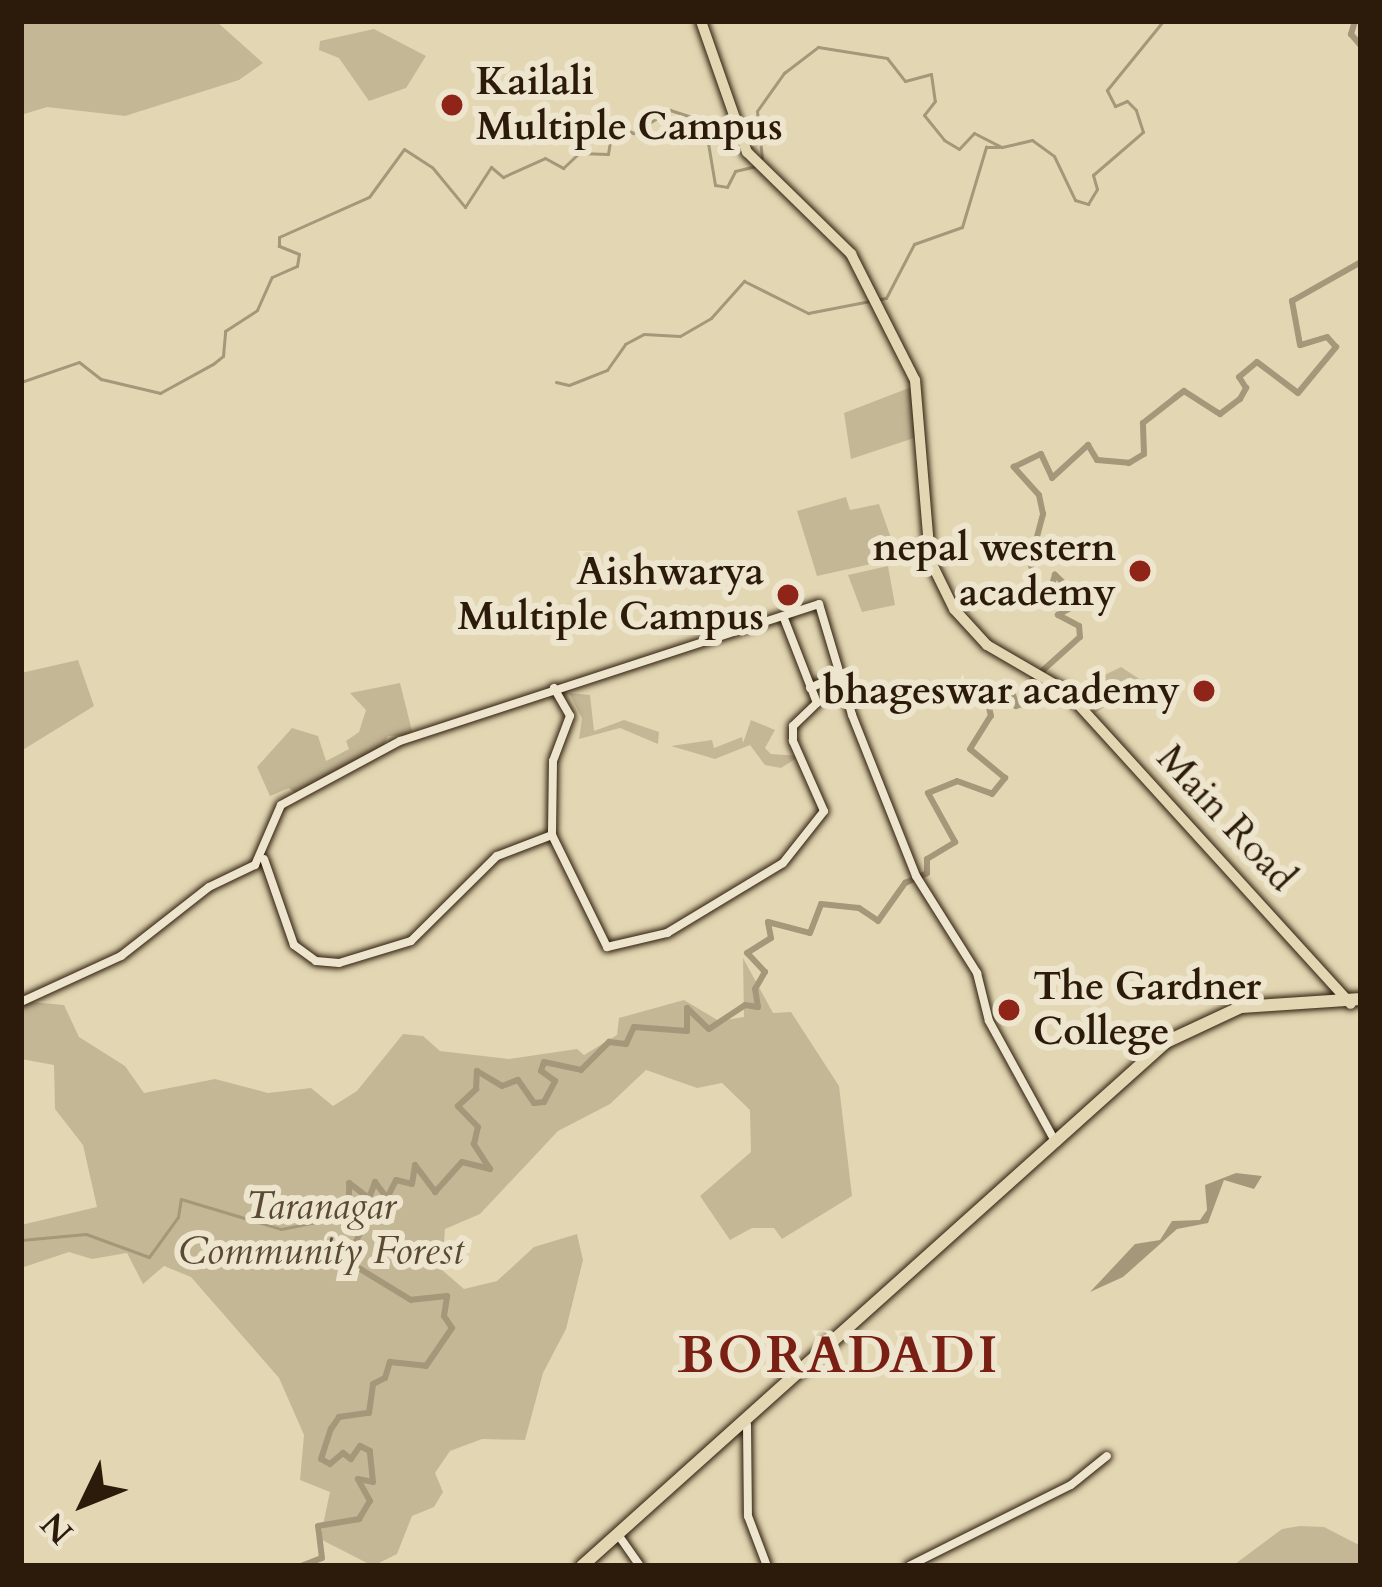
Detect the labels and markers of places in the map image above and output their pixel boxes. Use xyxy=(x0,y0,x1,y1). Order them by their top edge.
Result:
place label: Kailali Multiple Campus xyxy=(476,60,783,151)
marker: Kailali Multiple Campus xyxy=(439,92,465,118)
place label: nepal western academy xyxy=(872,526,1116,617)
place label: Aishwarya Multiple Campus xyxy=(457,550,764,641)
marker: nepal western academy xyxy=(1127,558,1153,584)
marker: Aishwarya Multiple Campus xyxy=(775,582,801,608)
place label: bhageswar academy xyxy=(823,668,1180,714)
marker: bhageswar academy xyxy=(1191,678,1217,704)
place label: The Gardner College xyxy=(1033,965,1261,1056)
marker: The Gardner College xyxy=(996,997,1022,1023)

